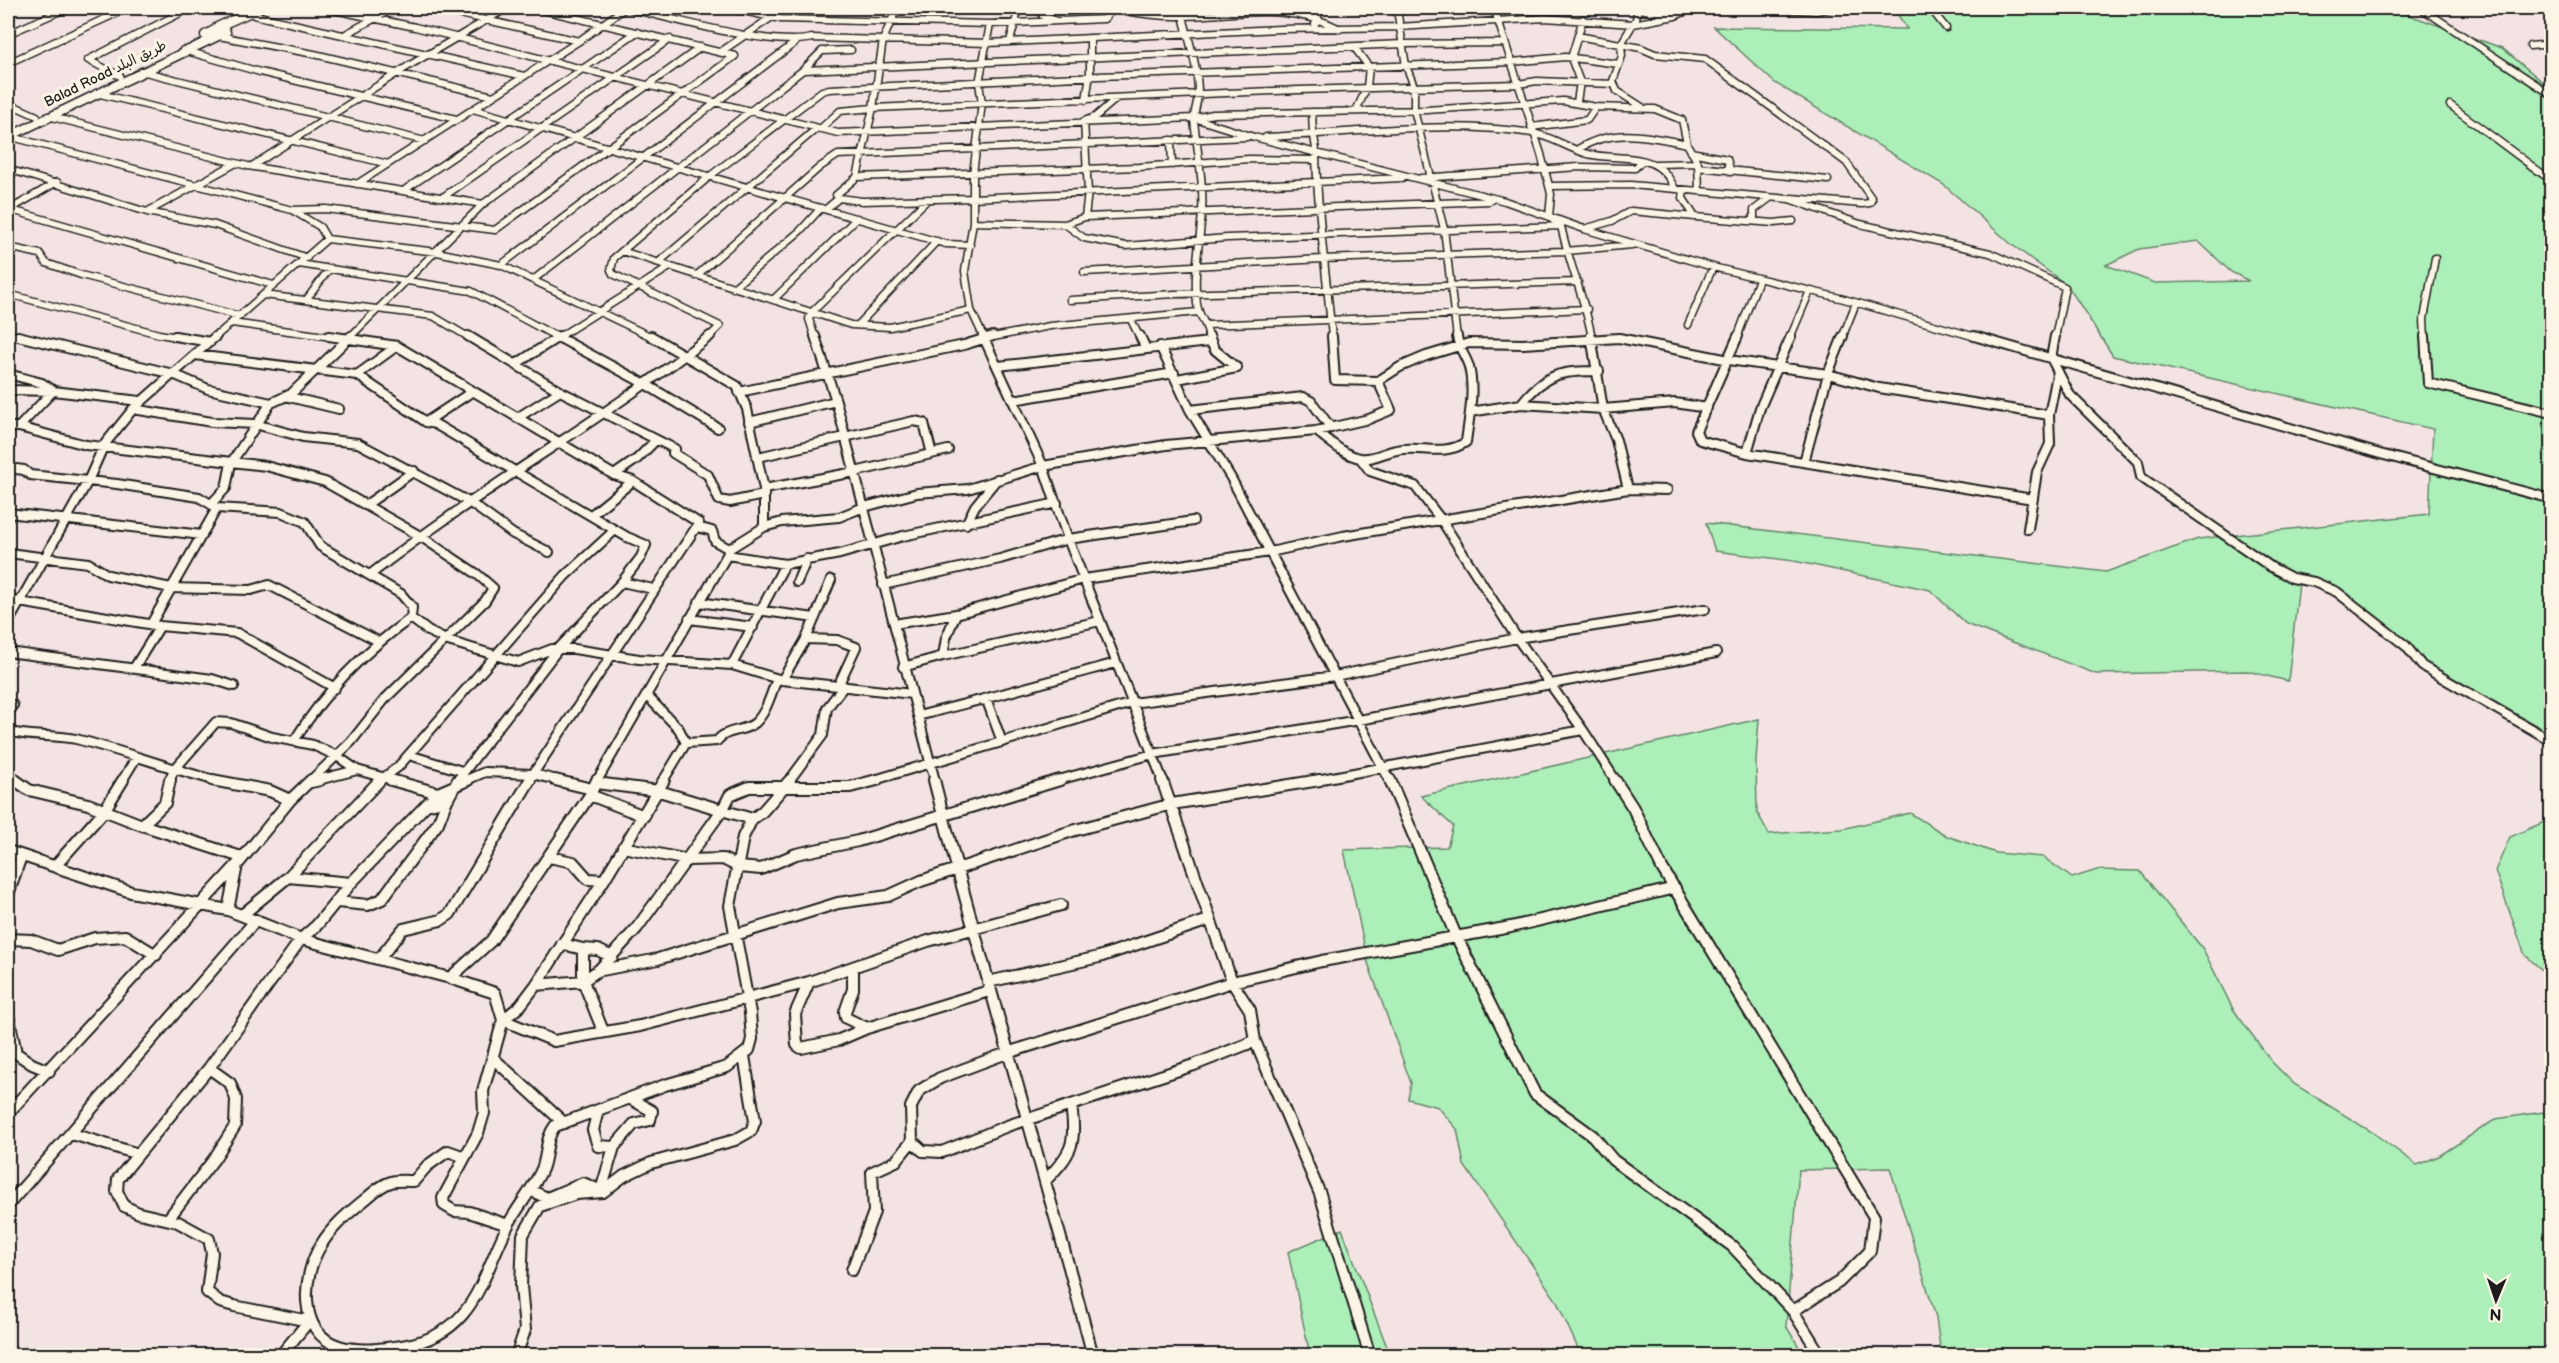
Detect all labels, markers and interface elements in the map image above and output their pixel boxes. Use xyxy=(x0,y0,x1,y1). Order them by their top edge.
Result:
street label: Balad Road طريق البلد xyxy=(41,36,169,110)
north arrow xyxy=(2466,1270,2526,1330)
text: N xyxy=(2489,1304,2502,1323)

